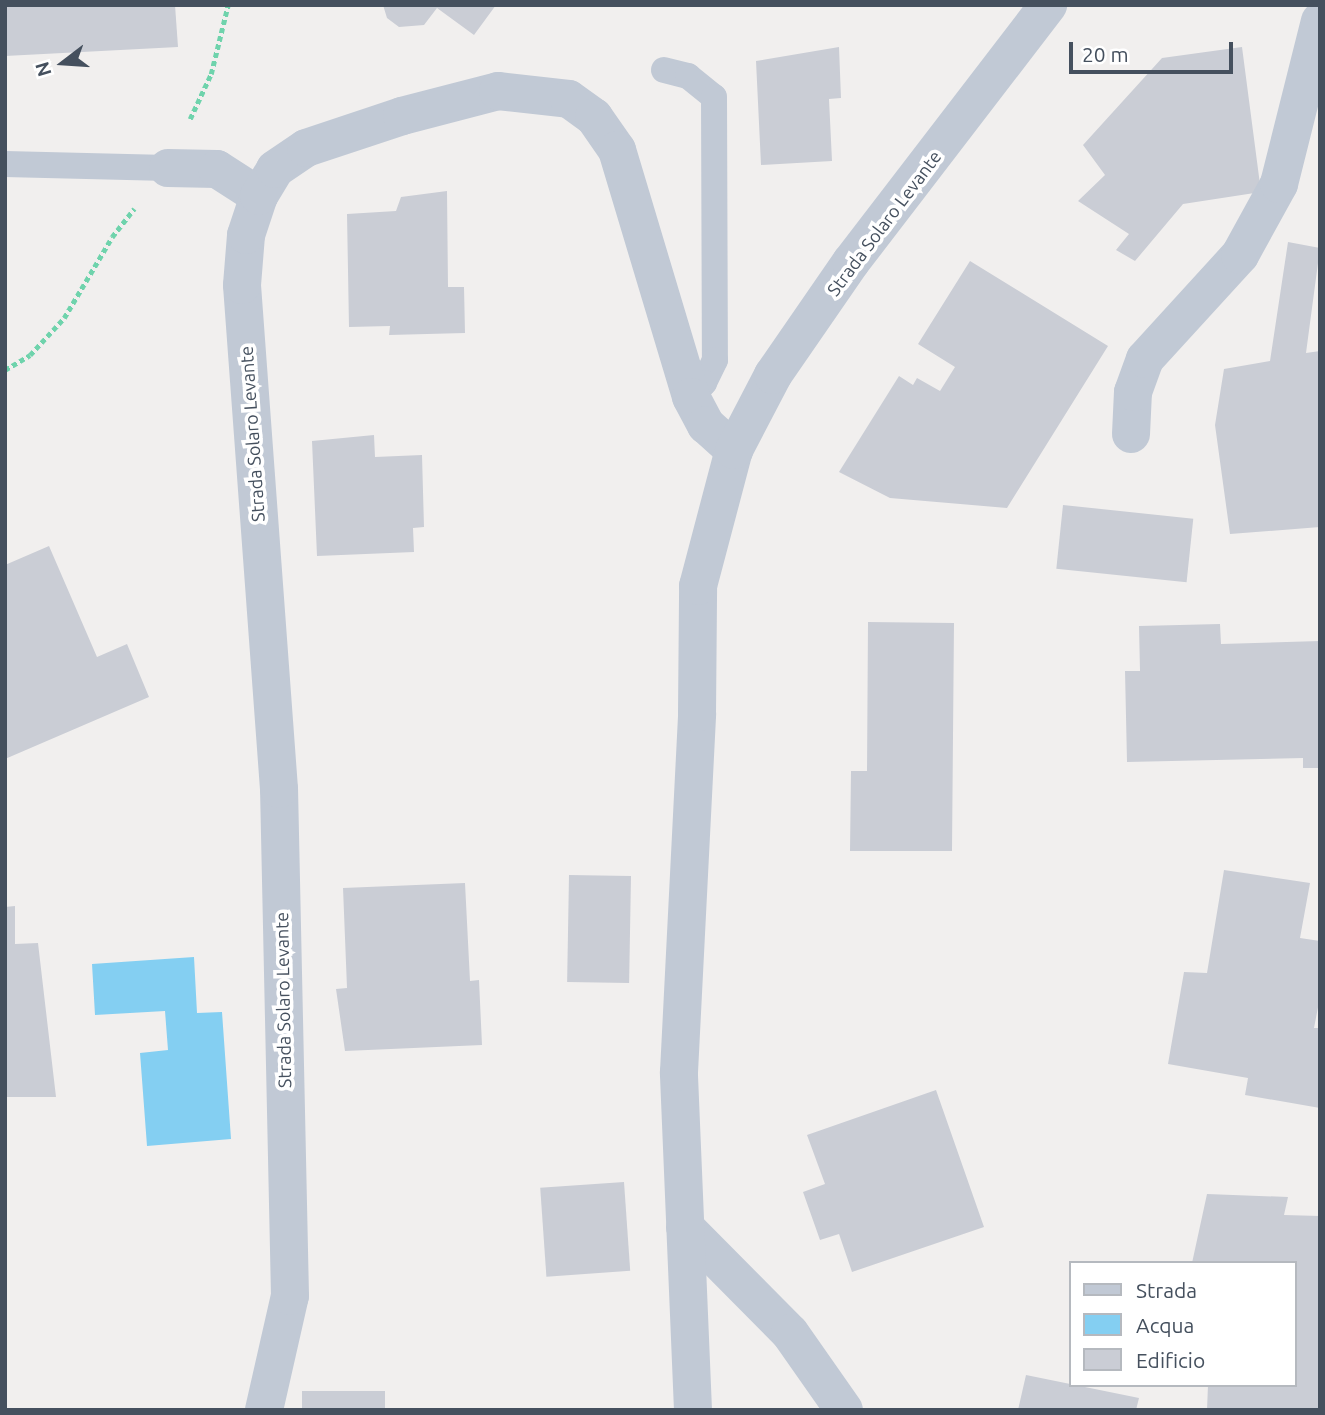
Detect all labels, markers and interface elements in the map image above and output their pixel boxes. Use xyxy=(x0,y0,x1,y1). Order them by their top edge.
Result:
north arrow xyxy=(28,28,98,98)
scale bar xyxy=(1073,28,1238,72)
text: 20 m xyxy=(1082,42,1129,66)
text: N xyxy=(30,59,56,79)
street label: Strada Solaro Levante xyxy=(822,146,946,300)
street label: Strada Solaro Levante xyxy=(235,345,269,523)
street label: Strada Solaro Levante xyxy=(271,912,295,1088)
legend xyxy=(1070,1261,1297,1387)
text: Strada xyxy=(1136,1278,1197,1302)
text: Acqua xyxy=(1136,1313,1194,1337)
text: Edificio xyxy=(1136,1348,1205,1372)

